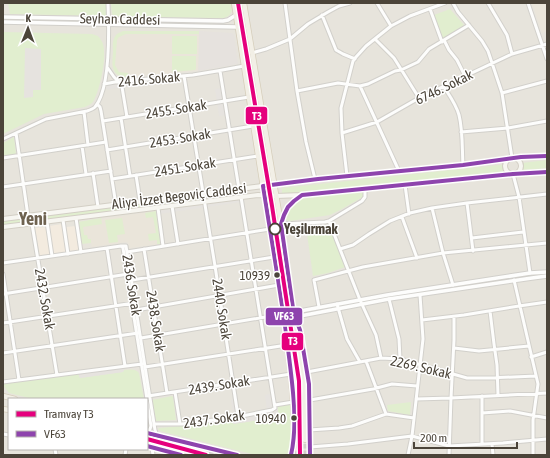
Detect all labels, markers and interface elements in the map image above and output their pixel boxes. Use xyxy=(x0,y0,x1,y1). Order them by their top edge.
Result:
north arrow xyxy=(8,8,48,48)
street label: Seyhan Caddesi xyxy=(80,10,160,28)
text: K xyxy=(25,12,32,24)
street label: 6746. Sokak xyxy=(413,66,475,108)
street label: 2416. Sokak xyxy=(117,68,181,90)
street label: 2455. Sokak xyxy=(144,96,208,122)
line badge: T3 xyxy=(245,106,268,125)
text: T3 xyxy=(252,110,262,122)
street label: 2453. Sokak xyxy=(148,125,212,151)
street label: 2451. Sokak xyxy=(153,154,217,180)
street label: Aliya İzzet Begoviç Caddesi xyxy=(111,180,247,212)
district label: Yeni xyxy=(18,208,47,229)
place label: Yeşilırmak xyxy=(283,221,339,237)
marker: Yeşilırmak xyxy=(268,222,282,236)
street label: 2436. Sokak xyxy=(119,253,145,317)
street label: 2432. Sokak xyxy=(32,267,58,331)
place label: 10939 xyxy=(239,268,270,283)
marker: 10939 xyxy=(272,270,282,280)
street label: 2440. Sokak xyxy=(209,277,235,341)
street label: 2438. Sokak xyxy=(143,289,169,353)
line badge: VF63 xyxy=(265,307,303,326)
text: VF63 xyxy=(273,310,294,322)
line badge: T3 xyxy=(281,332,304,351)
text: T3 xyxy=(288,335,298,347)
street label: 2269. Sokak xyxy=(389,352,453,382)
street label: 2439. Sokak xyxy=(187,372,251,398)
legend xyxy=(8,398,148,450)
text: Tramvay T3 xyxy=(44,407,94,421)
street label: 2437. Sokak xyxy=(182,407,246,431)
place label: 10940 xyxy=(255,411,286,426)
marker: 10940 xyxy=(289,413,299,423)
scale bar xyxy=(414,424,517,450)
text: VF63 xyxy=(44,427,66,441)
text: 200 m xyxy=(420,431,447,445)

